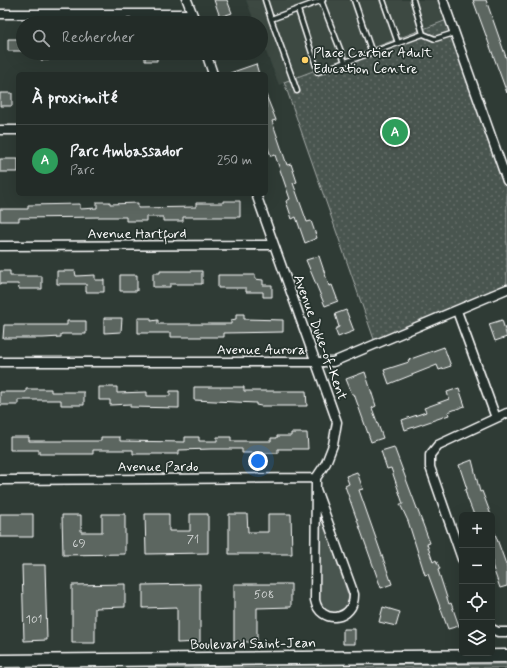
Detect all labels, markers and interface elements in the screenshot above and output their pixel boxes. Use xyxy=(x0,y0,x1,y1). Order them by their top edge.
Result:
search box xyxy=(16,16,268,60)
icon: search xyxy=(30,27,52,49)
text: Rechercher xyxy=(62,28,135,48)
place label: Place Cartier Adult Education Centre xyxy=(313,44,433,78)
marker: Place Cartier Adult Education Centre xyxy=(300,55,310,65)
text: À proximité xyxy=(32,87,117,109)
pin: A xyxy=(382,117,408,147)
text: Parc Ambassador xyxy=(70,142,183,162)
text: A xyxy=(41,152,49,169)
text: 250 m xyxy=(217,152,252,169)
text: Parc xyxy=(70,162,95,179)
street label: Avenue Hartford xyxy=(88,225,186,245)
street label: Avenue Duke-of-Kent xyxy=(289,272,351,403)
street label: Avenue Aurora xyxy=(217,341,305,359)
your location xyxy=(248,451,268,471)
street label: Avenue Pardo xyxy=(117,458,199,476)
map controls xyxy=(459,512,495,656)
button: + xyxy=(459,512,495,548)
house number: 71 xyxy=(187,532,199,548)
house number: 69 xyxy=(72,536,86,552)
button: − xyxy=(459,548,495,584)
button: locate xyxy=(459,584,495,620)
house number: 508 xyxy=(254,587,274,603)
house number: 101 xyxy=(26,612,42,628)
button: layers xyxy=(459,620,495,656)
street label: Boulevard Saint-Jean xyxy=(190,634,316,654)

